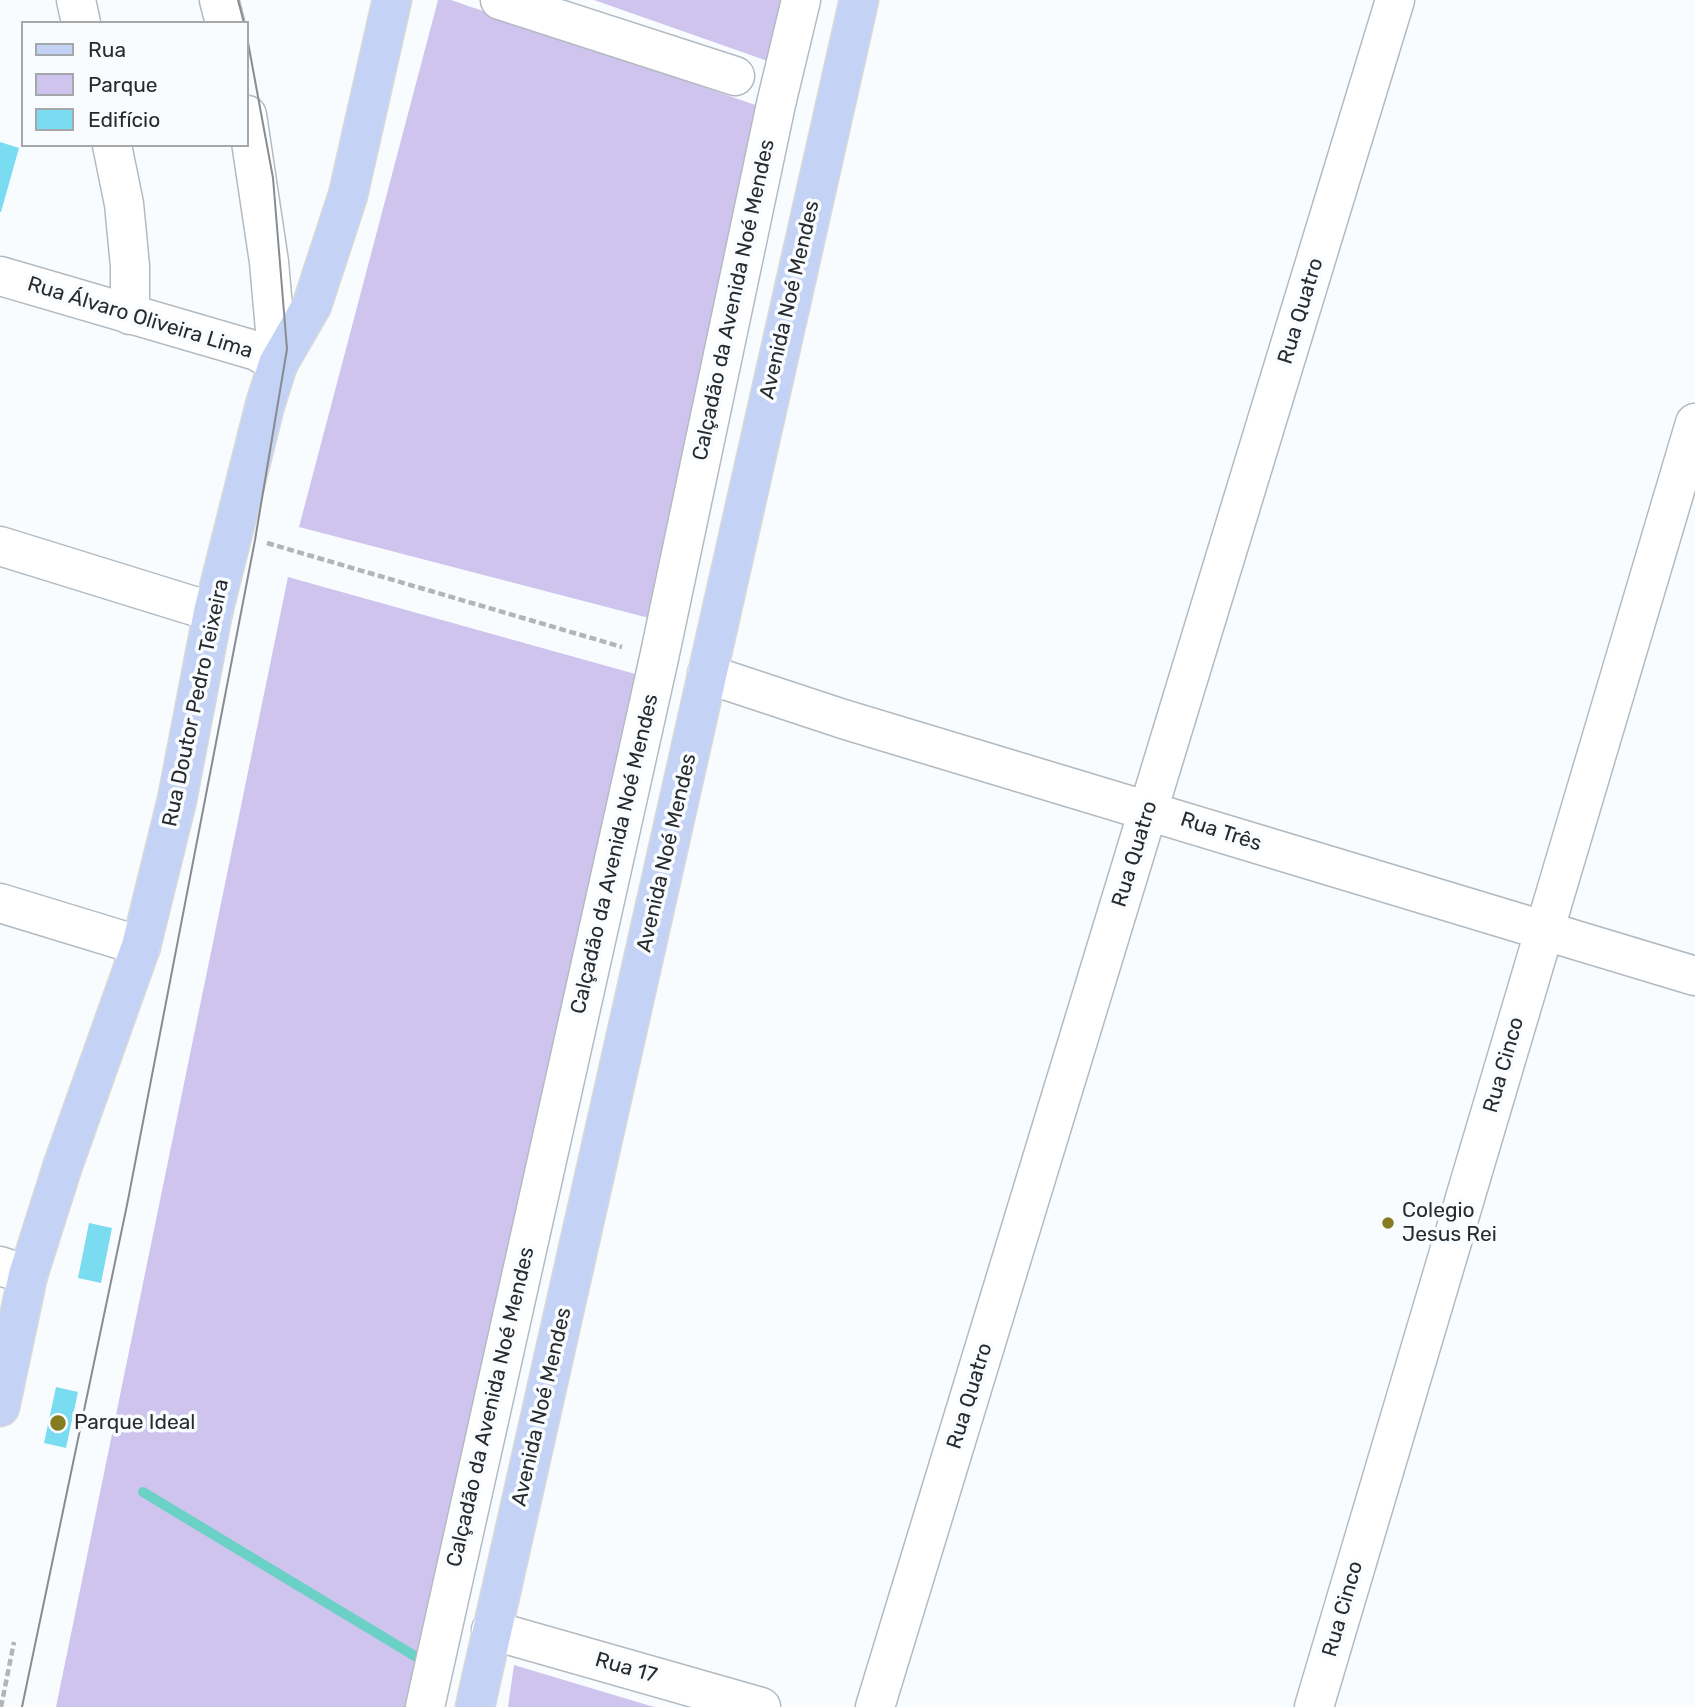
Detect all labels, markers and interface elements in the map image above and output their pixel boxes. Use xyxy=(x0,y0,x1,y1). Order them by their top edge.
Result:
legend xyxy=(21,21,248,147)
text: Rua xyxy=(88,37,126,62)
text: Parque xyxy=(88,72,158,97)
text: Edifício xyxy=(88,107,160,132)
street label: Calçadão da Avenida Noé Mendes xyxy=(688,137,780,463)
street label: Avenida Noé Mendes xyxy=(755,198,825,402)
street label: Rua Quatro xyxy=(1273,255,1329,367)
street label: Rua Álvaro Oliveira Lima xyxy=(24,272,256,364)
street label: Rua Doutor Pedro Teixeira xyxy=(157,577,235,829)
street label: Calçadão da Avenida Noé Mendes xyxy=(566,692,664,1016)
street label: Avenida Noé Mendes xyxy=(632,751,702,955)
street label: Rua Quatro xyxy=(1107,798,1163,910)
street label: Rua Três xyxy=(1177,807,1265,857)
street label: Rua Cinco xyxy=(1478,1014,1530,1116)
place label: Colegio Jesus Rei xyxy=(1402,1198,1497,1248)
marker: Colegio Jesus Rei xyxy=(1380,1215,1396,1231)
street label: Calçadão da Avenida Noé Mendes xyxy=(442,1245,540,1569)
street label: Avenida Noé Mendes xyxy=(507,1305,577,1509)
street label: Rua Quatro xyxy=(942,1340,998,1452)
place label: Parque Ideal xyxy=(74,1410,195,1436)
marker: Parque Ideal xyxy=(48,1413,68,1433)
street label: Rua Cinco xyxy=(1317,1558,1369,1660)
street label: Rua 17 xyxy=(592,1647,660,1689)

